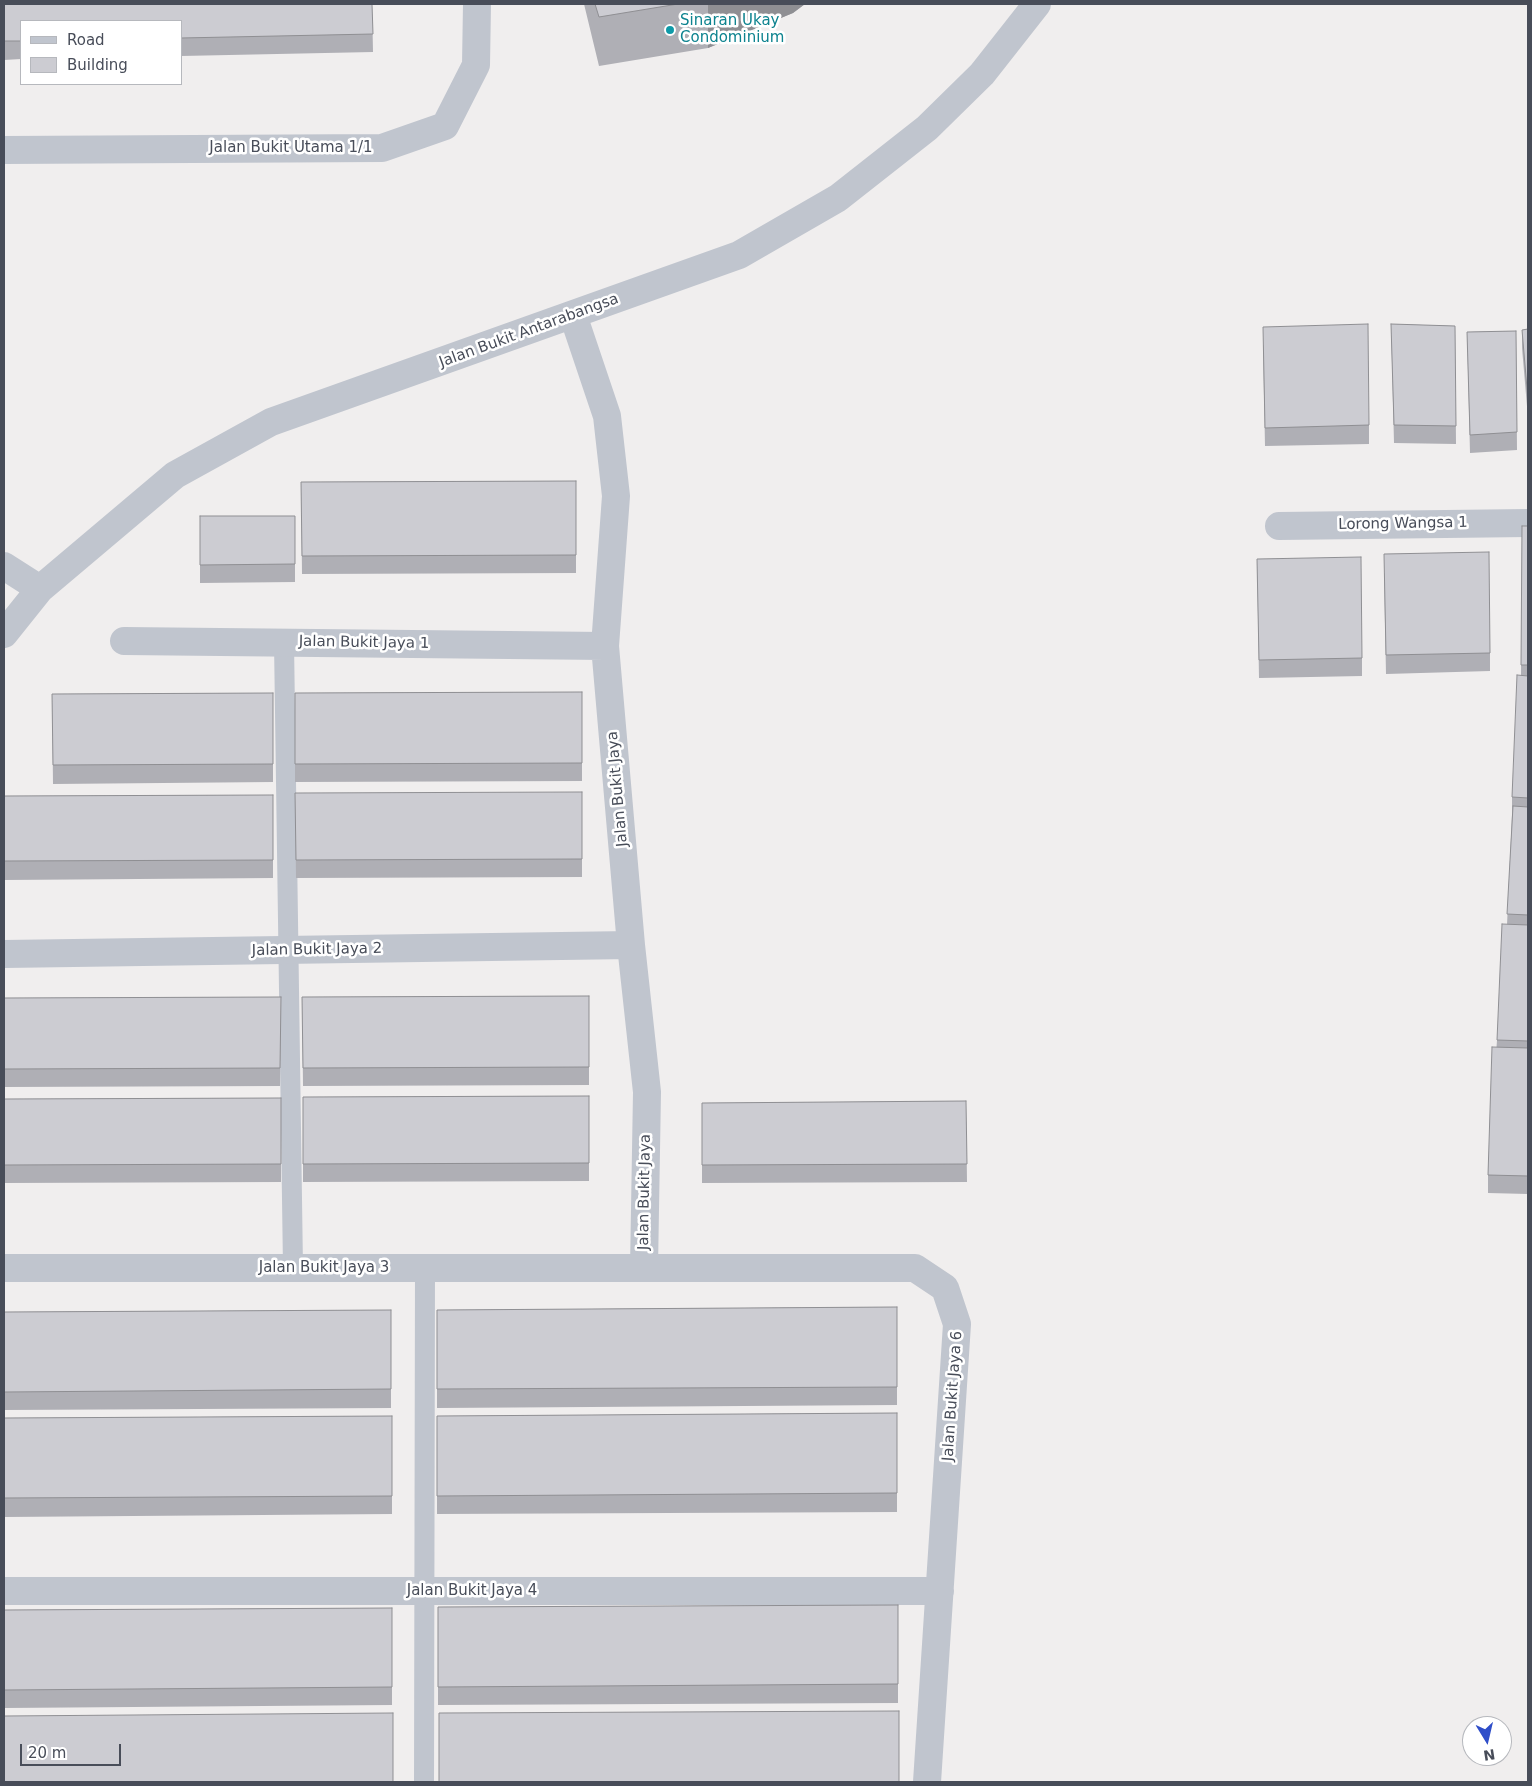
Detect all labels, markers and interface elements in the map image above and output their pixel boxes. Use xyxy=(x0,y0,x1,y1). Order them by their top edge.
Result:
place label: Sinaran Ukay Condominium xyxy=(680,12,784,47)
legend xyxy=(20,20,182,85)
marker: Sinaran Ukay Condominium xyxy=(664,24,676,36)
text: Road xyxy=(67,31,105,49)
text: Building xyxy=(67,56,128,74)
street label: Jalan Bukit Utama 1/1 xyxy=(209,139,373,157)
street label: Jalan Bukit Antarabangsa xyxy=(437,290,621,372)
street label: Lorong Wangsa 1 xyxy=(1338,514,1468,534)
street label: Jalan Bukit Jaya 1 xyxy=(299,633,429,653)
street label: Jalan Bukit Jaya xyxy=(604,730,632,848)
street label: Jalan Bukit Jaya 2 xyxy=(252,940,382,960)
street label: Jalan Bukit Jaya xyxy=(635,1134,655,1250)
street label: Jalan Bukit Jaya 3 xyxy=(259,1259,389,1277)
street label: Jalan Bukit Jaya 6 xyxy=(939,1330,967,1462)
street label: Jalan Bukit Jaya 4 xyxy=(407,1582,537,1600)
north arrow xyxy=(1462,1716,1512,1766)
scale bar xyxy=(22,1734,124,1766)
text: 20 m xyxy=(28,1744,66,1762)
text: N xyxy=(1482,1746,1496,1764)

